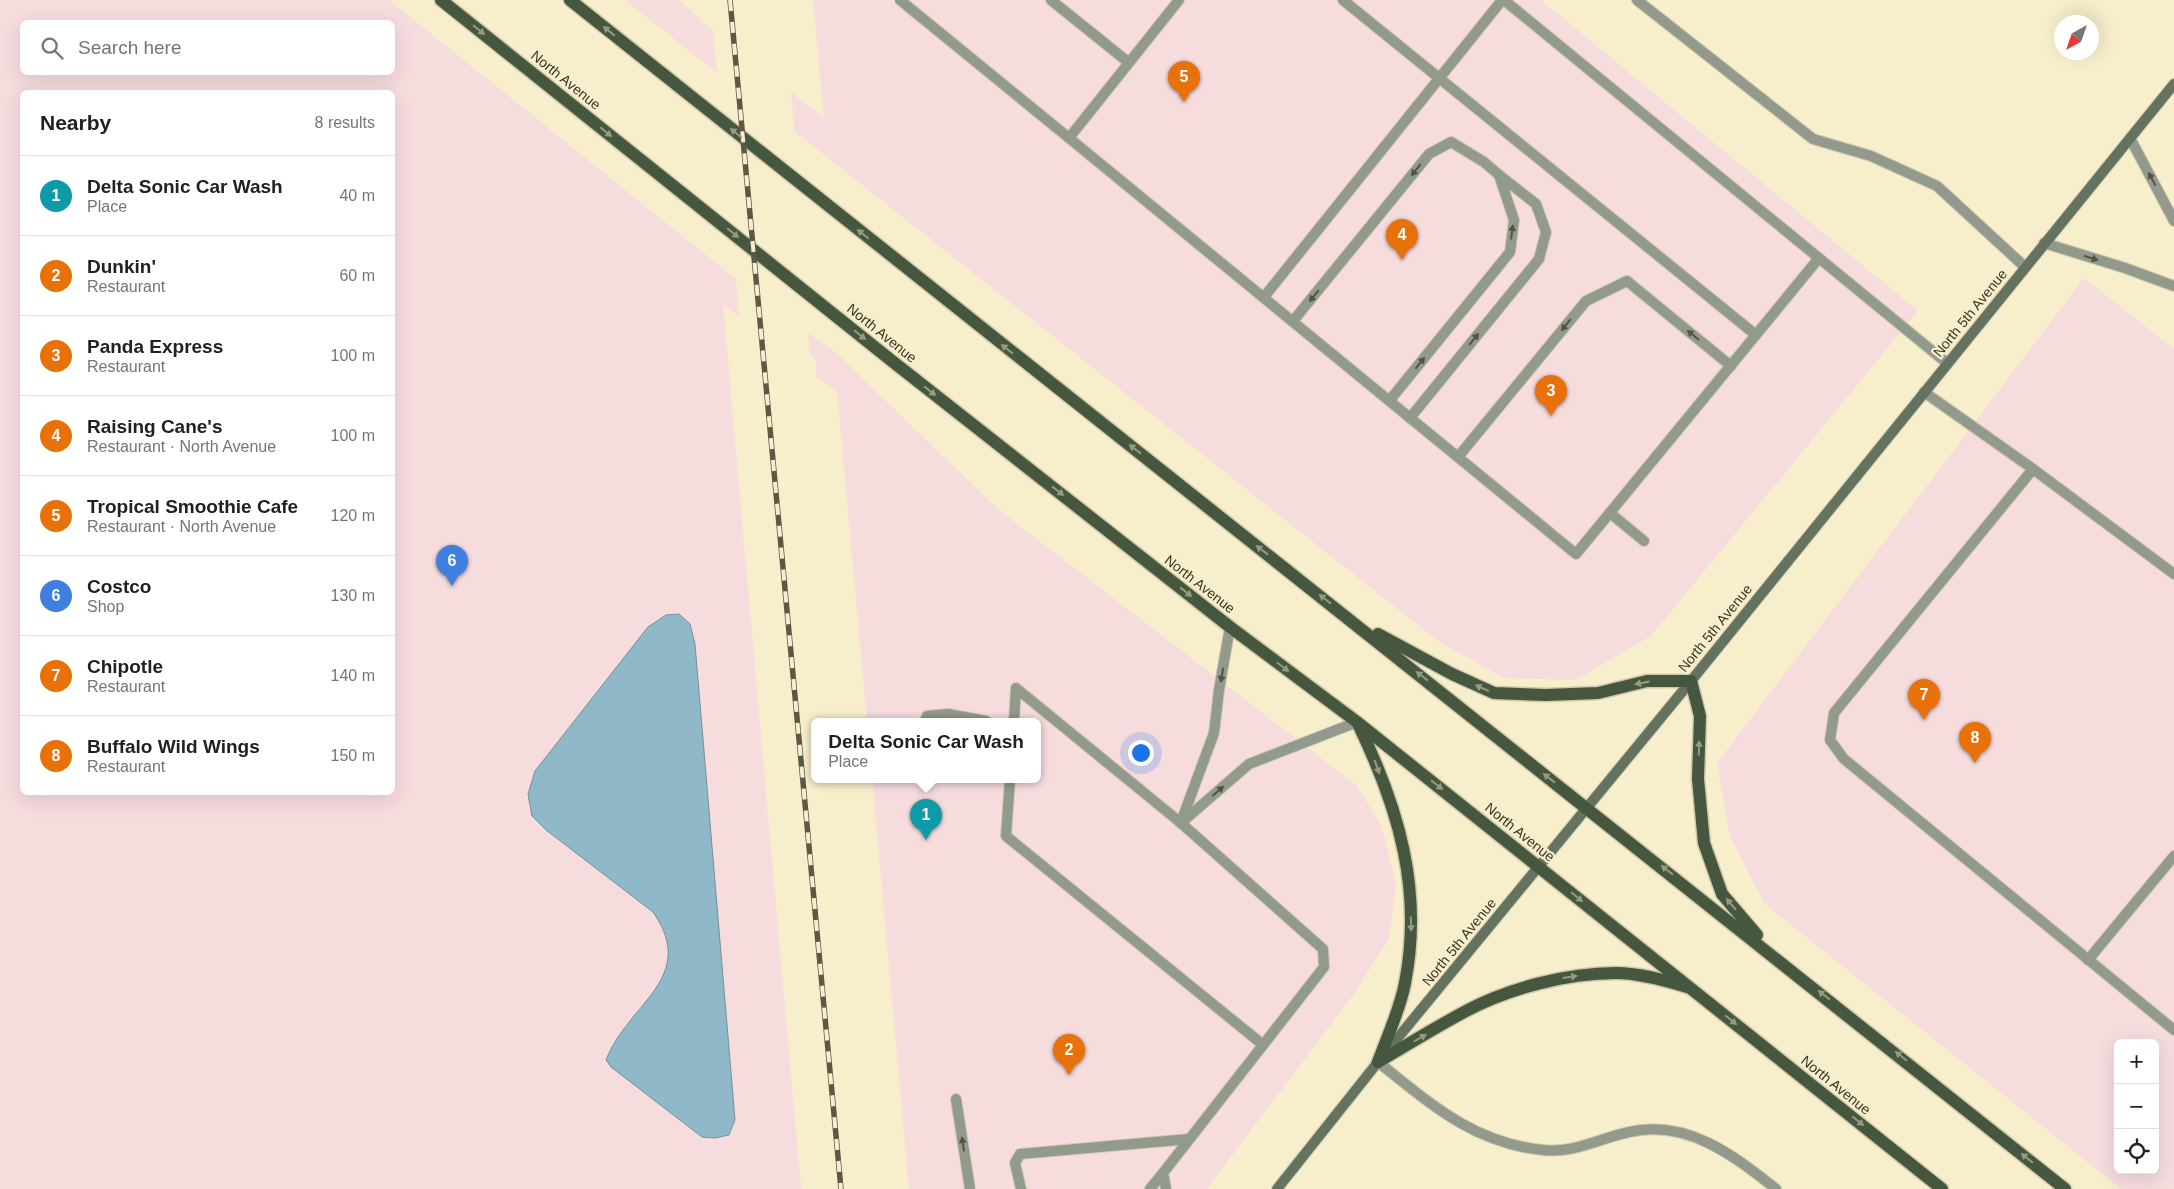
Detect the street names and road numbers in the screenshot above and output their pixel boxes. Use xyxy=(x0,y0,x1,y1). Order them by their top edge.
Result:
street label: North Avenue xyxy=(528,47,604,113)
street label: North 5th Avenue xyxy=(1930,266,2010,360)
street label: North Avenue xyxy=(844,300,920,366)
street label: North Avenue xyxy=(1162,552,1238,616)
street label: North 5th Avenue xyxy=(1675,581,1755,675)
street label: North Avenue xyxy=(1482,799,1558,865)
street label: North 5th Avenue xyxy=(1419,895,1499,989)
street label: North Avenue xyxy=(1798,1052,1874,1118)

